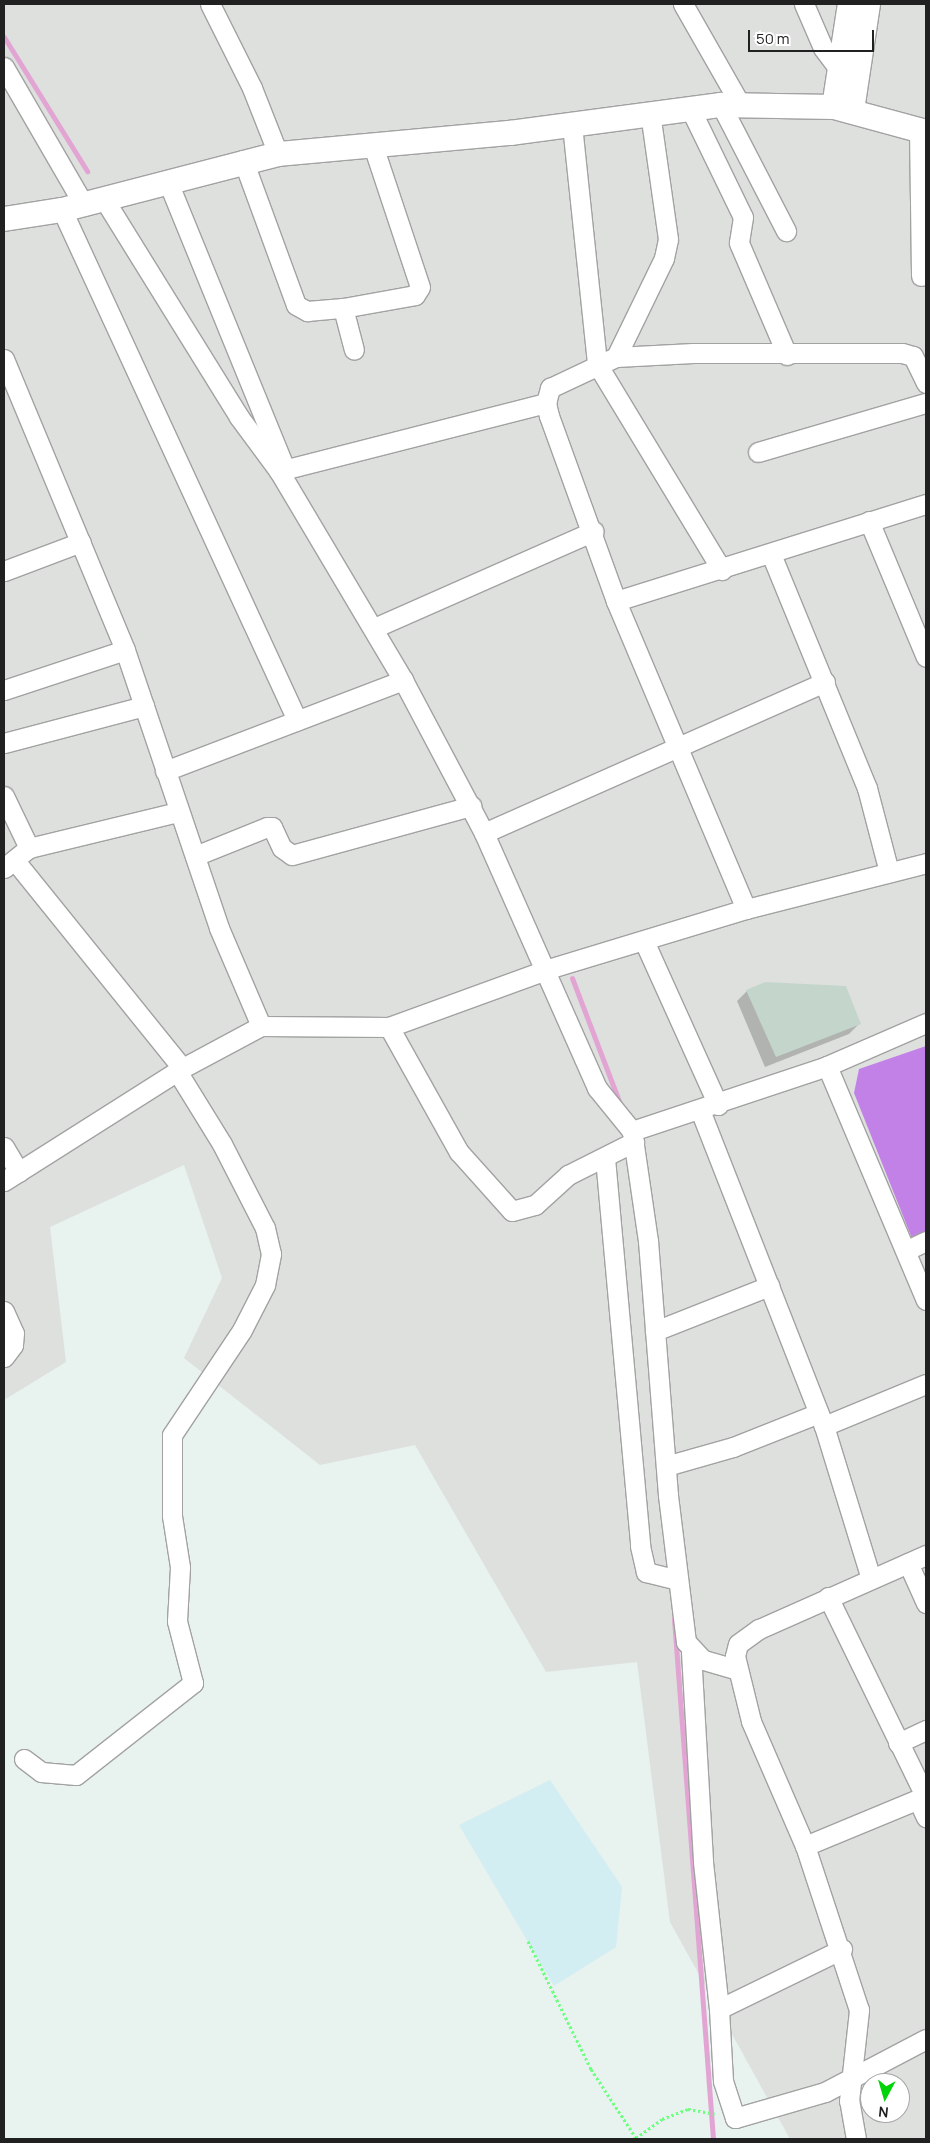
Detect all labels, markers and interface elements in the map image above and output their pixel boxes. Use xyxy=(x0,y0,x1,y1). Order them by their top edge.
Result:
scale bar xyxy=(750,20,876,52)
text: 50 m xyxy=(756,28,790,49)
north arrow xyxy=(860,2073,910,2123)
text: N xyxy=(877,2102,889,2122)

